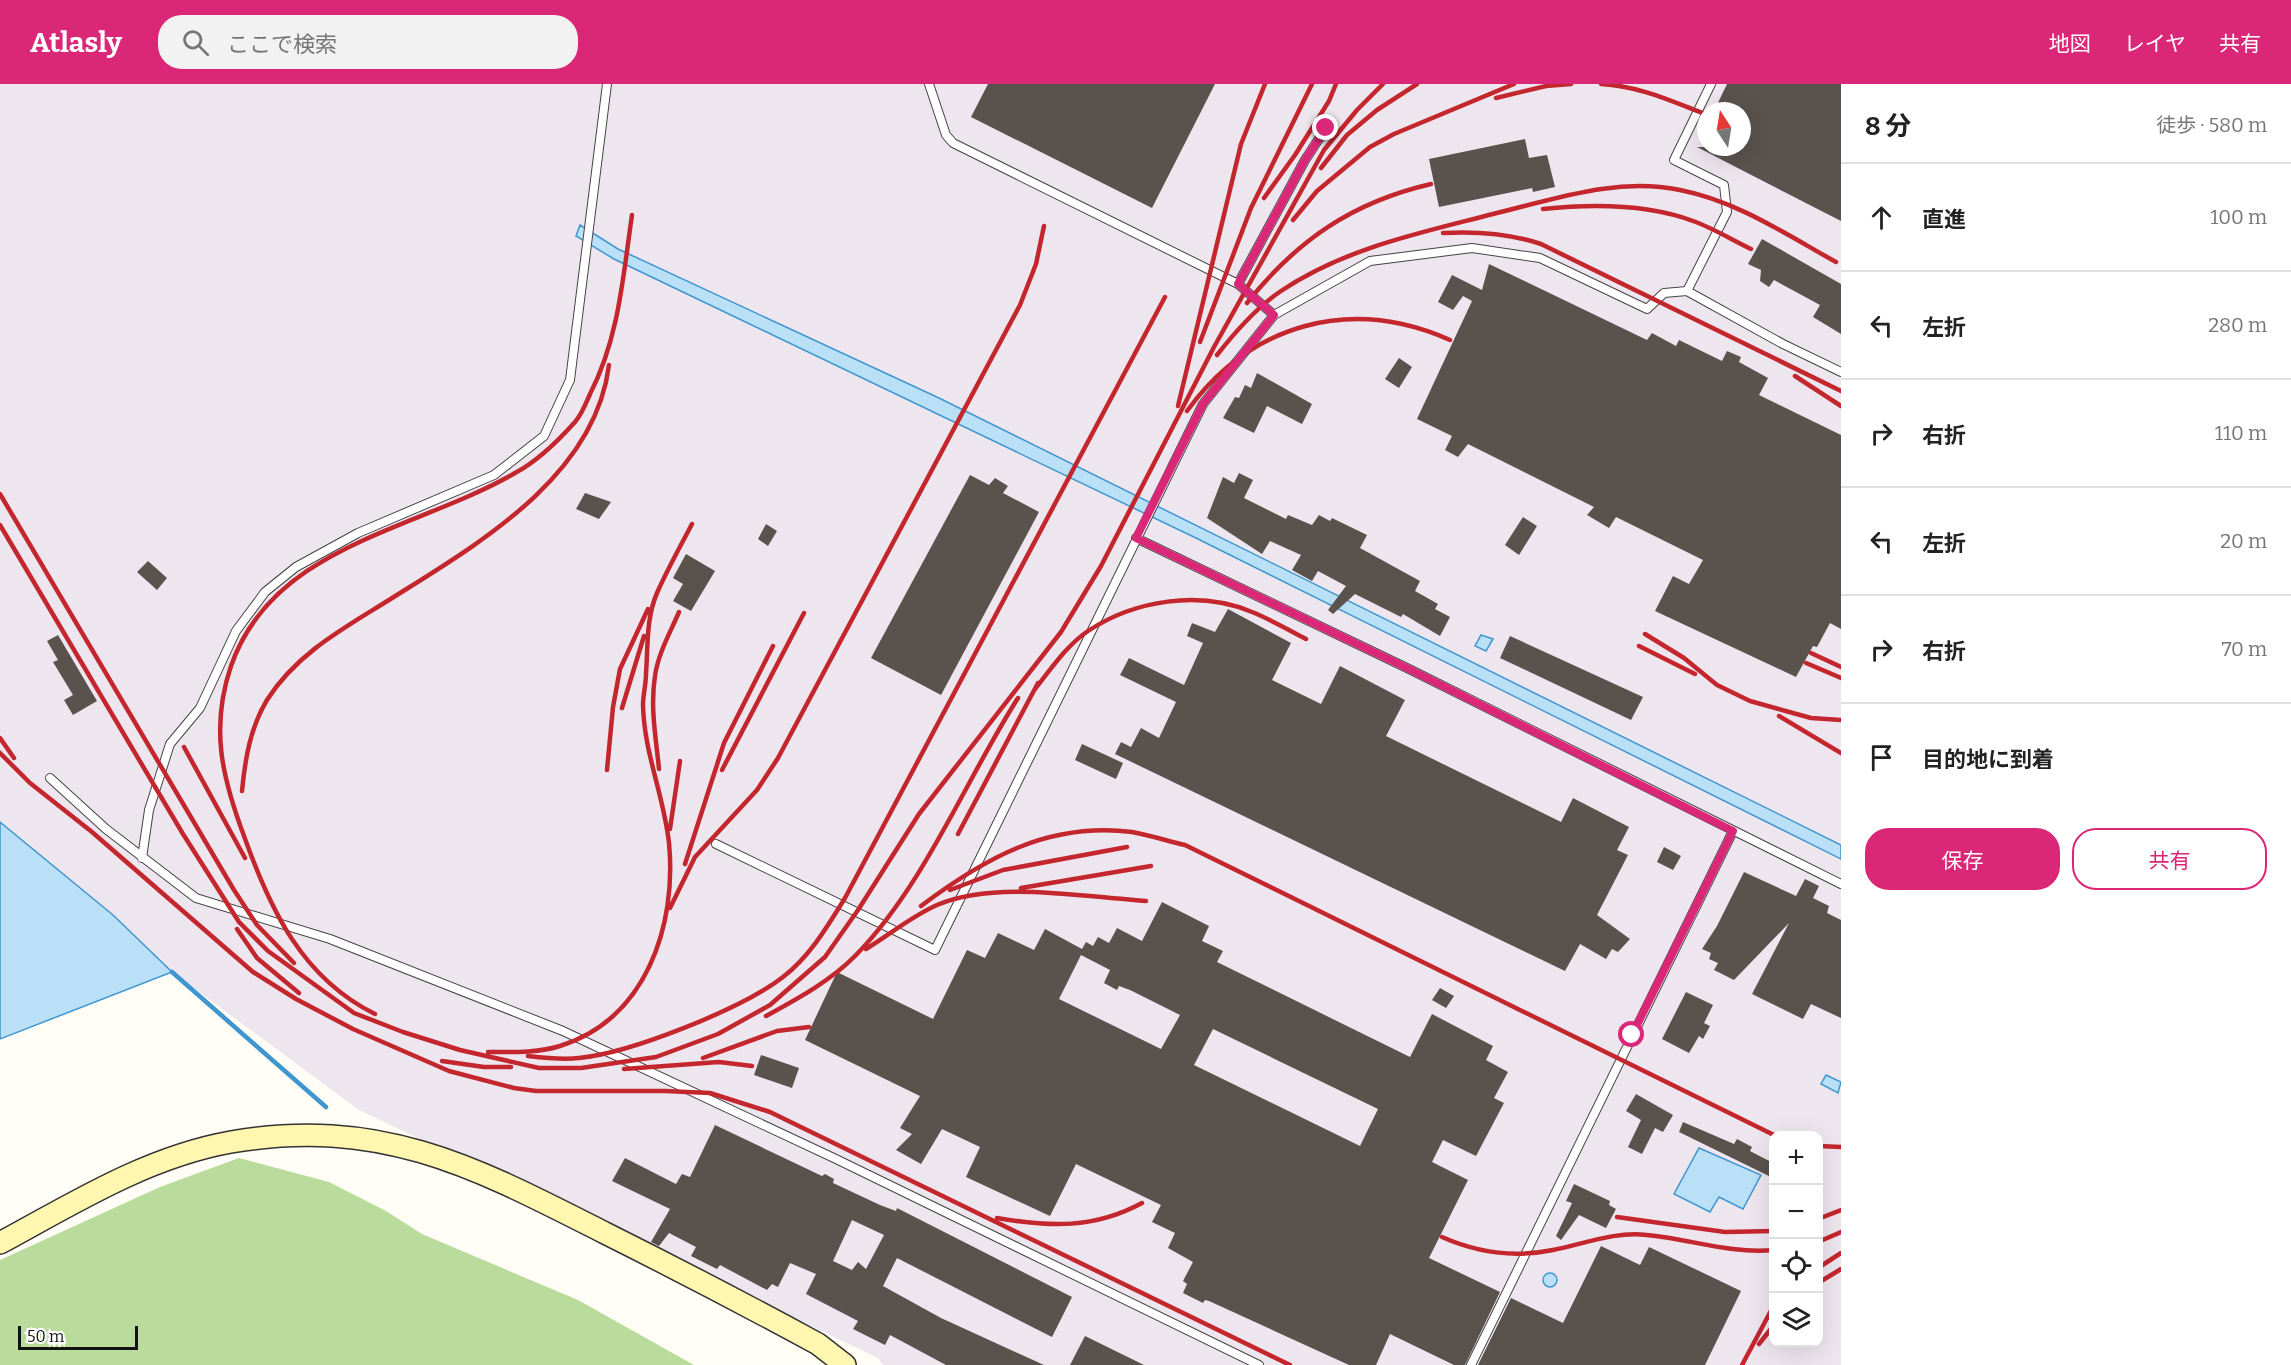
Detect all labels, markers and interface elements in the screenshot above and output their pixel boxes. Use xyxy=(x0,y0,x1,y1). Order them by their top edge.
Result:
search box xyxy=(158,15,578,69)
text: Atlasly xyxy=(30,26,122,59)
icon: search xyxy=(179,26,212,59)
text: ここで検索 xyxy=(227,31,337,58)
text: 地図 xyxy=(2049,31,2091,57)
text: レイヤ xyxy=(2124,31,2186,57)
text: 共有 xyxy=(2219,31,2261,57)
north arrow xyxy=(1697,102,1751,156)
text: 8 分 xyxy=(1865,111,1911,142)
text: 徒歩 · 580 m xyxy=(2156,113,2267,137)
route end xyxy=(1312,114,1338,140)
icon: ahead xyxy=(1865,201,1898,234)
text: 100 m xyxy=(2210,205,2267,229)
text: 直進 xyxy=(1922,206,1966,233)
icon: left xyxy=(1865,309,1898,342)
text: 280 m xyxy=(2208,313,2267,337)
text: 左折 xyxy=(1922,314,1966,341)
icon: right xyxy=(1865,417,1898,450)
text: 110 m xyxy=(2215,421,2267,445)
text: 右折 xyxy=(1922,422,1966,449)
icon: left xyxy=(1865,525,1898,558)
text: 20 m xyxy=(2220,529,2267,553)
text: 左折 xyxy=(1922,530,1966,557)
icon: right xyxy=(1865,633,1898,666)
text: 70 m xyxy=(2221,637,2267,661)
text: 右折 xyxy=(1922,638,1966,665)
icon: arrive xyxy=(1865,741,1898,774)
text: 目的地に到着 xyxy=(1922,746,2054,773)
button: 保存 xyxy=(1865,828,2060,890)
button: 共有 xyxy=(2072,828,2267,890)
route start xyxy=(1618,1021,1644,1047)
map controls xyxy=(1769,1131,1823,1347)
button: + xyxy=(1769,1131,1823,1185)
button: − xyxy=(1769,1185,1823,1239)
button: locate xyxy=(1769,1239,1823,1293)
button: layers xyxy=(1769,1293,1823,1347)
scale bar xyxy=(18,1323,138,1350)
text: 50 m xyxy=(27,1327,64,1346)

